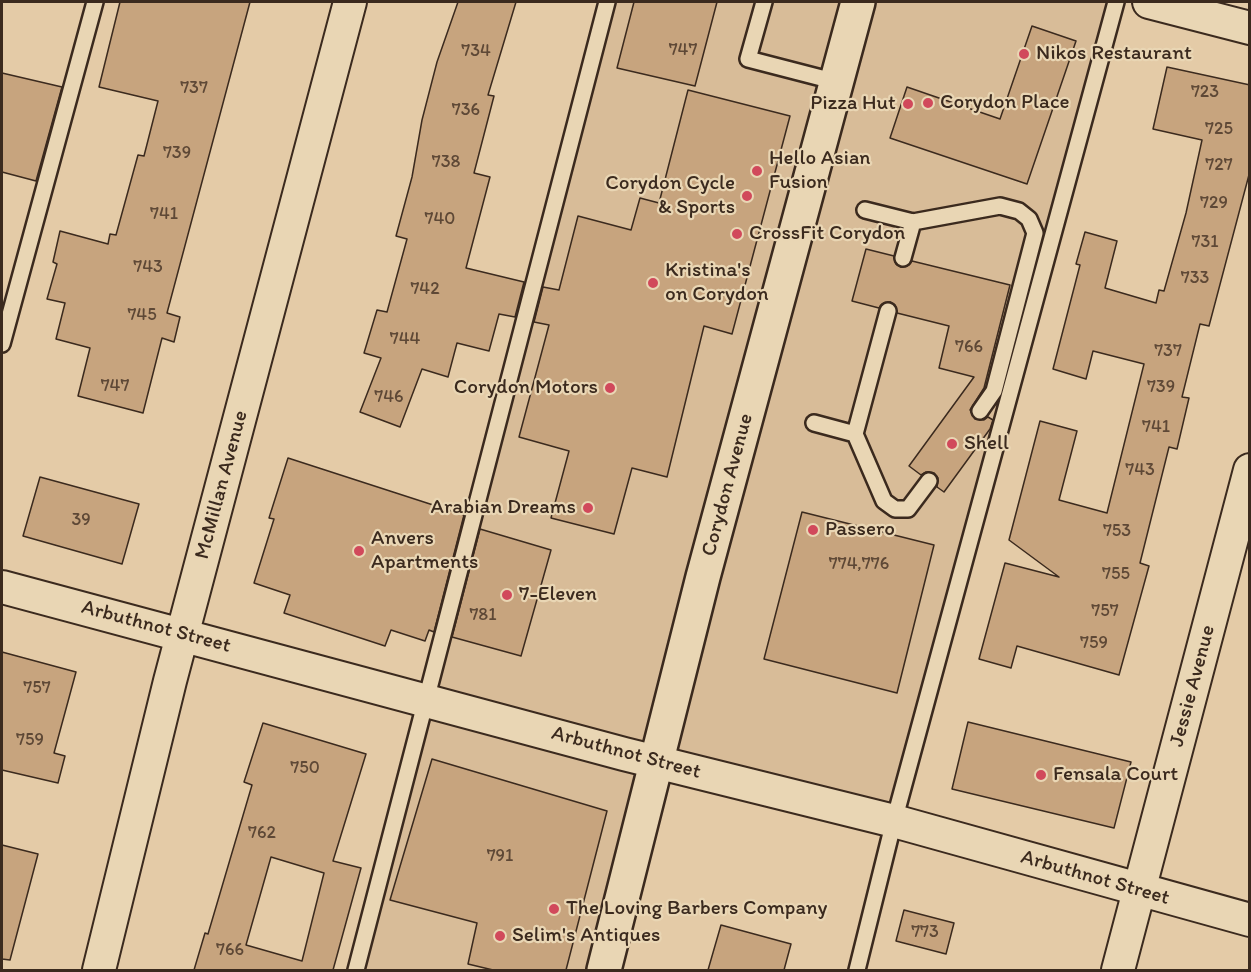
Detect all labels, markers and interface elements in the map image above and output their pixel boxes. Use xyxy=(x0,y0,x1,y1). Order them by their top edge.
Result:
house number: 747 xyxy=(669,39,697,61)
house number: 734 xyxy=(461,40,491,62)
place label: Nikos Restaurant xyxy=(1036,41,1192,67)
marker: Nikos Restaurant xyxy=(1017,47,1031,61)
house number: 737 xyxy=(180,77,208,99)
house number: 723 xyxy=(1191,81,1219,103)
place label: Corydon Place xyxy=(940,90,1070,116)
place label: Pizza Hut xyxy=(810,91,896,117)
marker: Corydon Place xyxy=(921,96,935,110)
marker: Pizza Hut xyxy=(901,97,915,111)
house number: 736 xyxy=(452,99,480,121)
house number: 725 xyxy=(1205,118,1233,140)
house number: 739 xyxy=(163,142,191,164)
place label: Hello Asian Fusion xyxy=(769,146,871,196)
house number: 738 xyxy=(432,151,460,173)
house number: 727 xyxy=(1205,154,1233,176)
marker: Hello Asian Fusion xyxy=(750,164,764,178)
place label: Corydon Cycle & Sports xyxy=(605,171,735,221)
marker: Corydon Cycle & Sports xyxy=(740,189,754,203)
house number: 729 xyxy=(1200,192,1228,214)
house number: 741 xyxy=(150,203,178,225)
house number: 740 xyxy=(425,208,455,230)
place label: CrossFit Corydon xyxy=(749,221,905,247)
marker: CrossFit Corydon xyxy=(730,227,744,241)
house number: 731 xyxy=(1191,231,1219,253)
house number: 743 xyxy=(133,256,163,278)
place label: Kristina's on Corydon xyxy=(665,258,769,308)
house number: 733 xyxy=(1181,267,1209,289)
marker: Kristina's on Corydon xyxy=(646,276,660,290)
house number: 742 xyxy=(410,278,440,300)
house number: 745 xyxy=(127,304,157,326)
house number: 744 xyxy=(390,328,420,350)
house number: 766 xyxy=(955,336,983,358)
house number: 737 xyxy=(1154,340,1182,362)
house number: 747 xyxy=(101,375,129,397)
place label: Corydon Motors xyxy=(454,375,598,401)
house number: 739 xyxy=(1147,376,1175,398)
marker: Corydon Motors xyxy=(603,381,617,395)
house number: 746 xyxy=(374,386,404,408)
street label: McMillan Avenue xyxy=(190,408,254,562)
street label: Corydon Avenue xyxy=(697,411,759,559)
house number: 741 xyxy=(1142,416,1170,438)
place label: Shell xyxy=(964,431,1009,457)
marker: Shell xyxy=(945,437,959,451)
house number: 743 xyxy=(1125,459,1155,481)
place label: Arabian Dreams xyxy=(431,495,576,521)
marker: Arabian Dreams xyxy=(581,501,595,515)
house number: 39 xyxy=(71,509,91,531)
place label: Passero xyxy=(825,517,895,543)
house number: 753 xyxy=(1103,520,1131,542)
marker: Passero xyxy=(806,523,820,537)
place label: Anvers Apartments xyxy=(371,526,478,576)
marker: Anvers Apartments xyxy=(352,544,366,558)
house number: 774,776 xyxy=(829,553,889,575)
house number: 755 xyxy=(1102,563,1130,585)
place label: 7-Eleven xyxy=(519,582,597,608)
marker: 7-Eleven xyxy=(500,588,514,602)
street label: Arbuthnot Street xyxy=(79,595,233,659)
house number: 757 xyxy=(1091,600,1119,622)
house number: 781 xyxy=(469,604,497,626)
street label: Jessie Avenue xyxy=(1165,622,1221,750)
house number: 759 xyxy=(1080,632,1108,654)
house number: 757 xyxy=(23,677,51,699)
street label: Arbuthnot Street xyxy=(549,721,703,785)
house number: 759 xyxy=(16,729,44,751)
house number: 750 xyxy=(290,757,320,779)
place label: Fensala Court xyxy=(1053,762,1178,788)
marker: Fensala Court xyxy=(1034,768,1048,782)
house number: 762 xyxy=(248,822,276,844)
house number: 791 xyxy=(487,845,513,867)
street label: Arbuthnot Street xyxy=(1018,845,1172,911)
place label: The Loving Barbers Company xyxy=(566,896,827,922)
marker: The Loving Barbers Company xyxy=(547,902,561,916)
house number: 773 xyxy=(911,921,939,943)
place label: Selim's Antiques xyxy=(512,923,660,949)
marker: Selim's Antiques xyxy=(493,929,507,943)
house number: 766 xyxy=(216,939,244,961)

